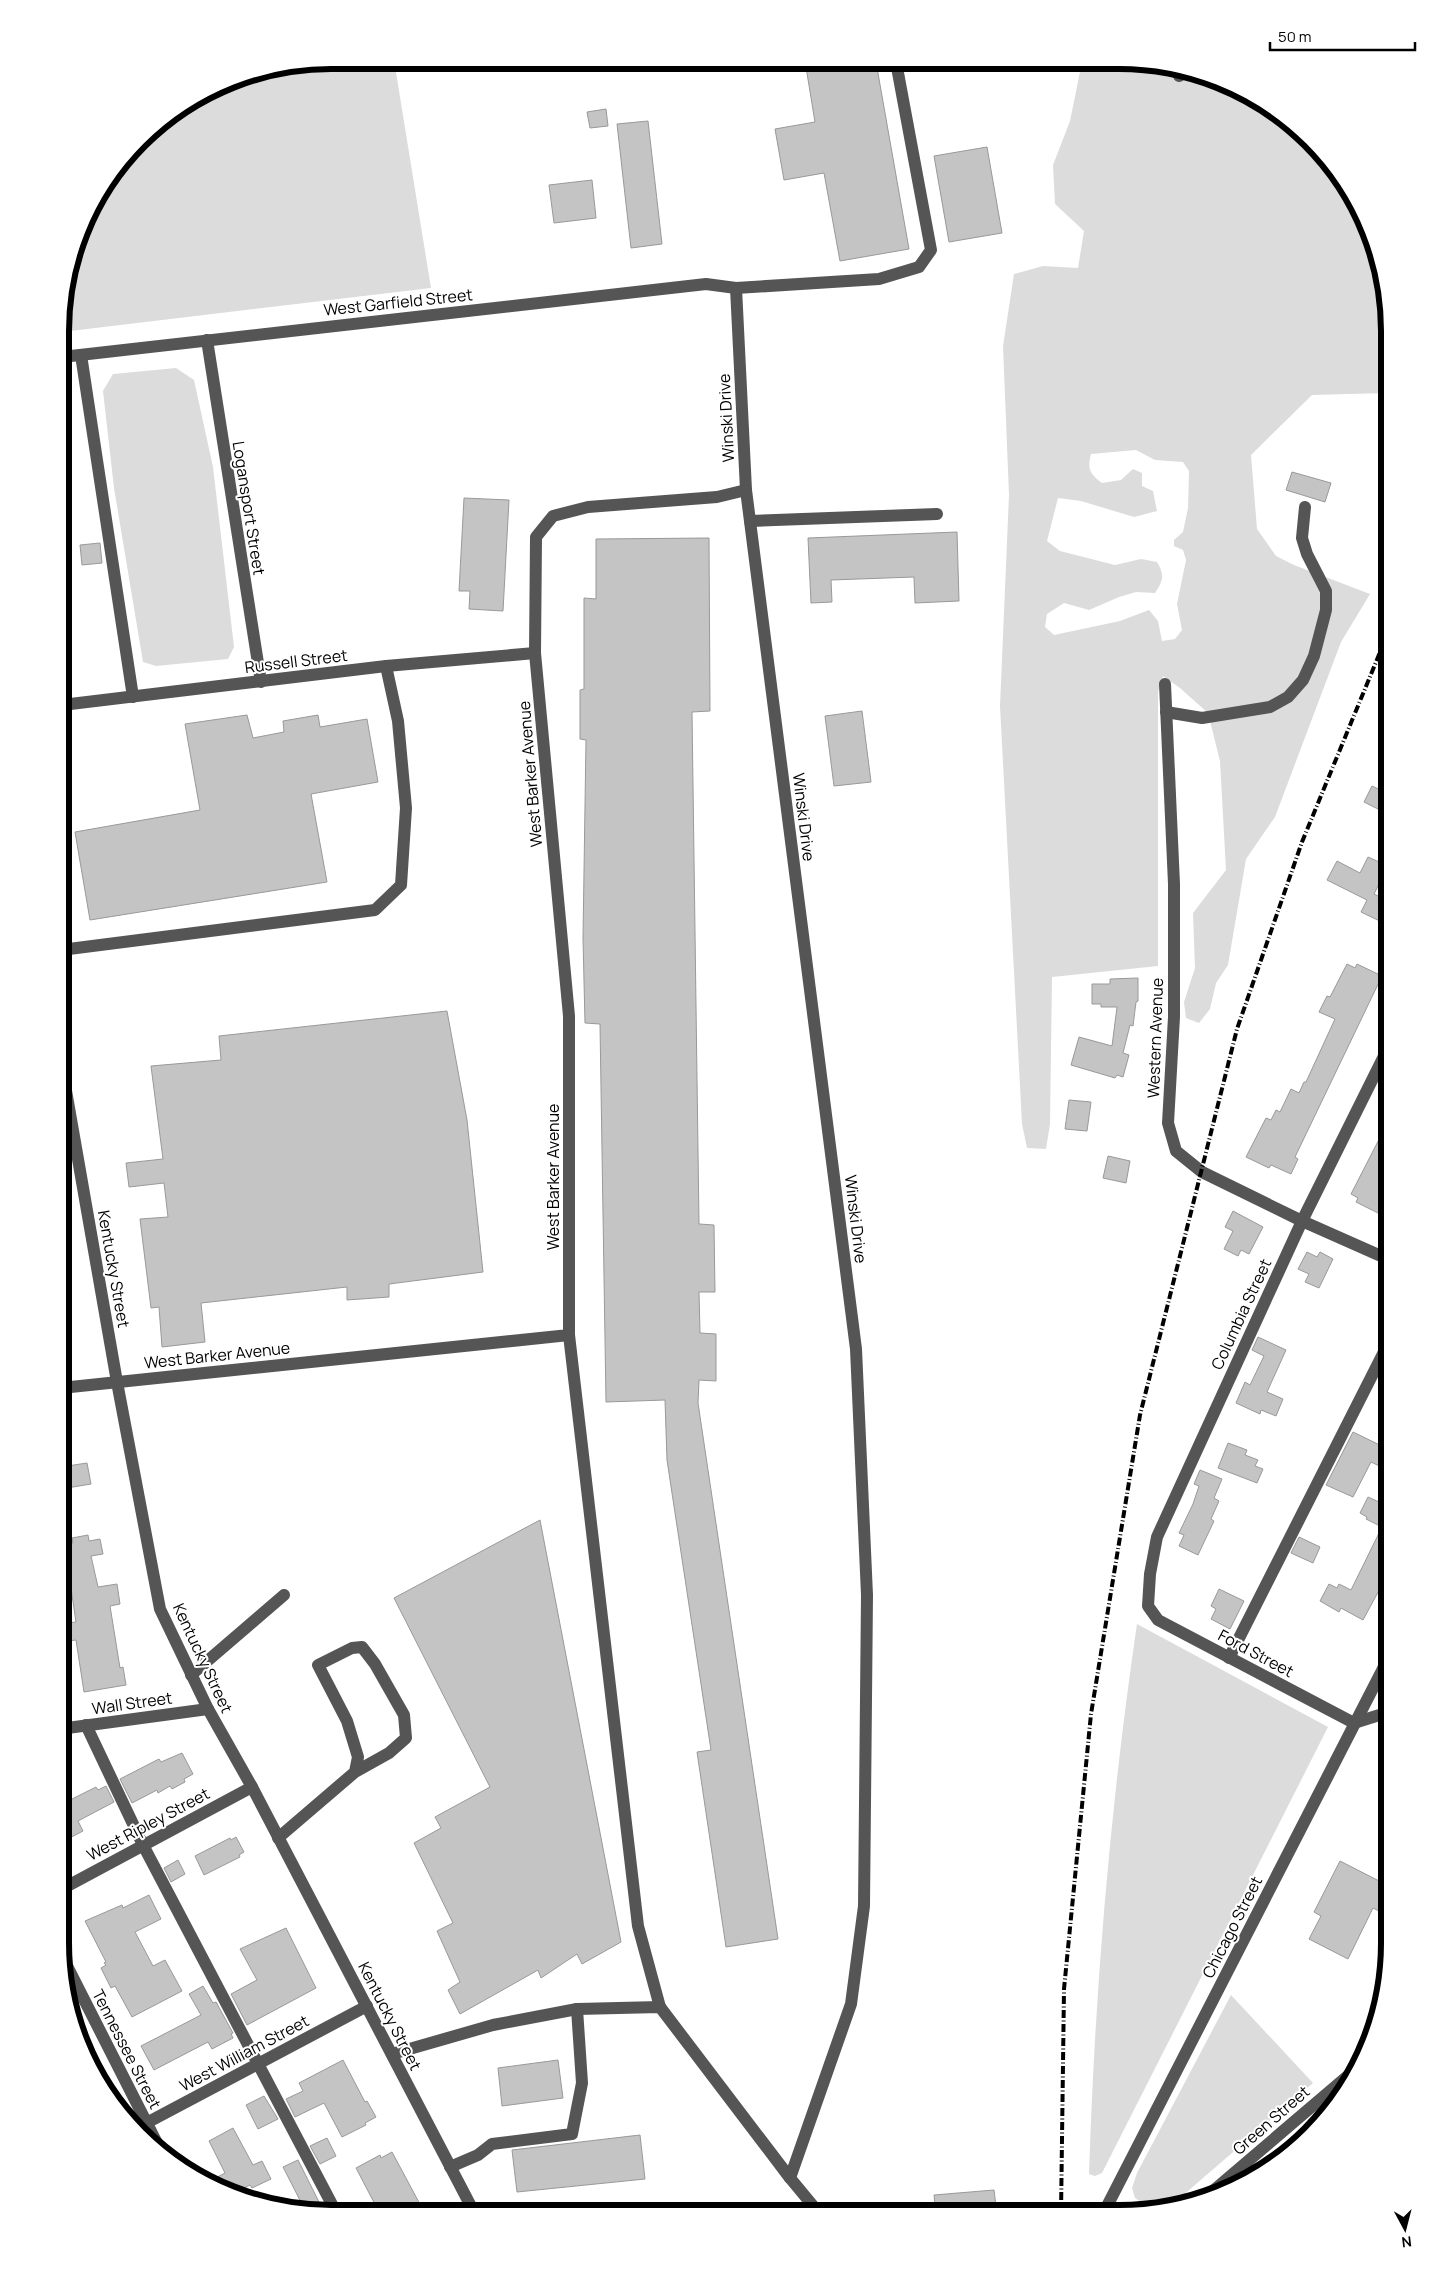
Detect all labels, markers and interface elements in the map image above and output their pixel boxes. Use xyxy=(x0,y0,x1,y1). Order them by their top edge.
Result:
scale bar xyxy=(1270,20,1415,52)
text: 50 m xyxy=(1278,26,1312,47)
street label: West Garfield Street xyxy=(322,283,474,321)
street label: Winski Drive xyxy=(713,373,739,463)
street label: Logansport Street xyxy=(228,440,270,576)
street label: Russell Street xyxy=(243,644,349,678)
street label: West Barker Avenue xyxy=(513,700,547,848)
street label: Winski Drive xyxy=(788,772,820,862)
street label: Western Avenue xyxy=(1142,977,1168,1099)
street label: West Barker Avenue xyxy=(542,1104,564,1250)
street label: Winski Drive xyxy=(840,1174,872,1264)
street label: Kentucky Street xyxy=(93,1209,135,1329)
street label: Columbia Street xyxy=(1206,1255,1276,1373)
street label: West Barker Avenue xyxy=(143,1336,291,1374)
street label: Kentucky Street xyxy=(168,1600,238,1716)
street label: Ford Street xyxy=(1214,1624,1298,1682)
street label: Wall Street xyxy=(90,1686,174,1720)
street label: West Ripley Street xyxy=(83,1782,213,1866)
street label: Chicago Street xyxy=(1197,1872,1267,1982)
street label: Kentucky Street xyxy=(353,1958,427,2074)
street label: Tennessee Street xyxy=(87,1985,167,2113)
street label: West William Street xyxy=(175,2010,313,2096)
street label: Green Street xyxy=(1228,2081,1314,2159)
north arrow xyxy=(1380,2204,1430,2254)
text: N xyxy=(1400,2232,1413,2252)

